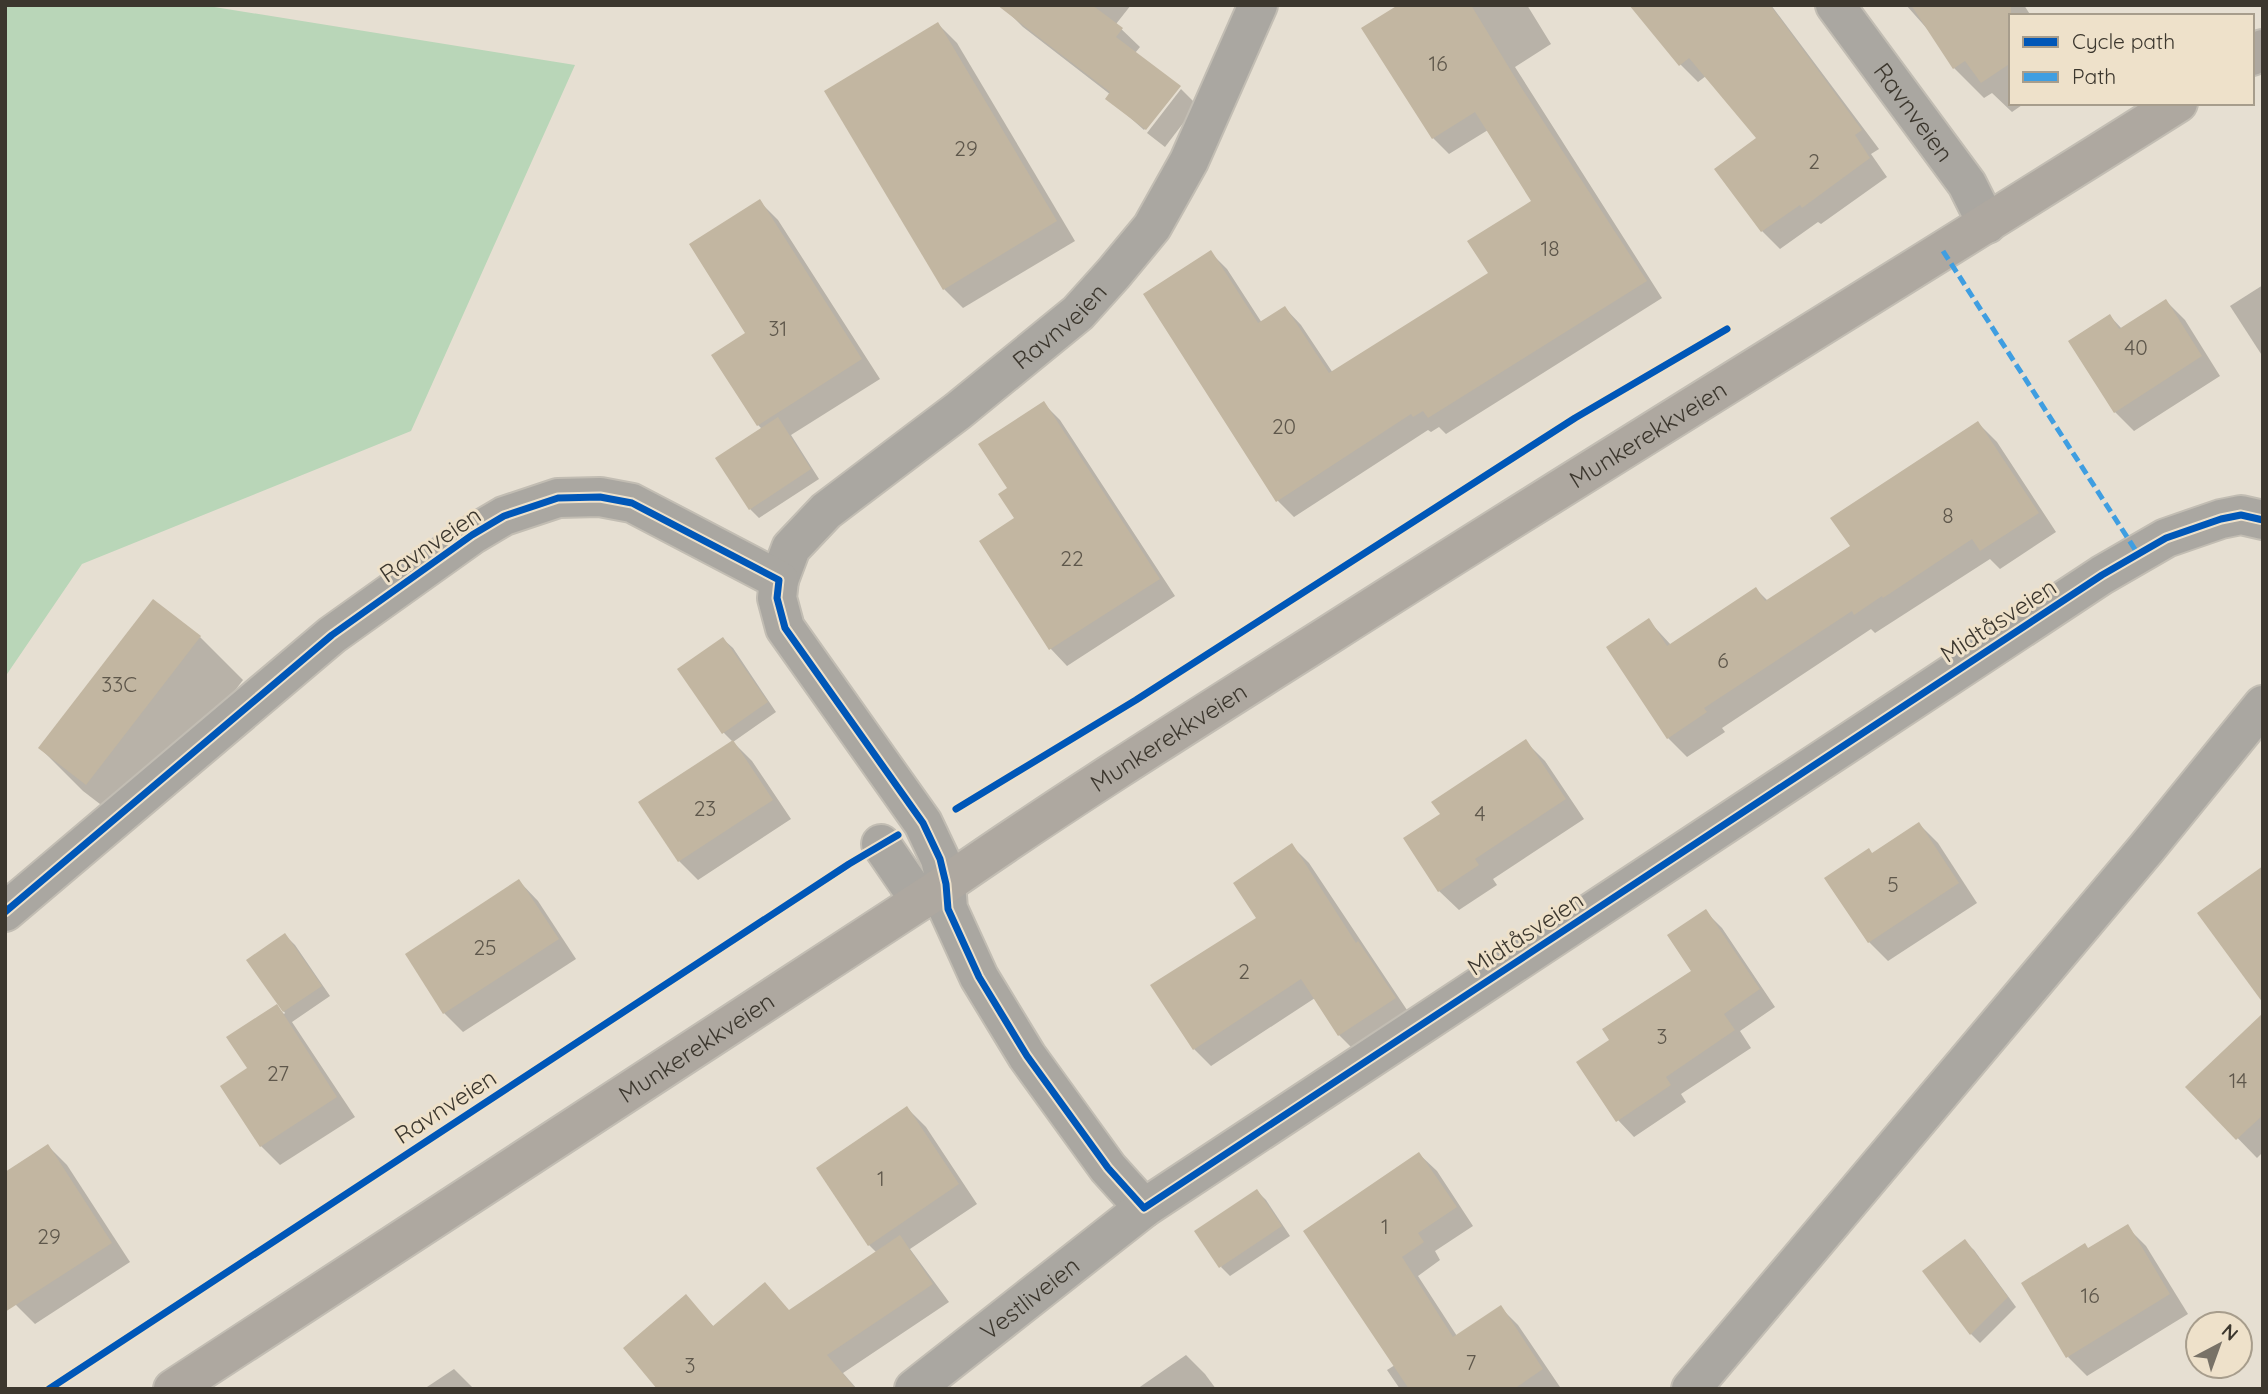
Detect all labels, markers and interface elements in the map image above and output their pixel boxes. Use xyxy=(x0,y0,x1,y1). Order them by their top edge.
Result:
legend xyxy=(2009,14,2254,105)
text: Cycle path xyxy=(2072,28,2175,54)
house number: 16 xyxy=(1428,50,1448,76)
street label: Ravnveien xyxy=(1868,57,1960,167)
text: Path xyxy=(2072,63,2116,89)
house number: 29 xyxy=(954,135,978,161)
house number: 2 xyxy=(1808,148,1820,174)
house number: 18 xyxy=(1540,235,1560,261)
street label: Ravnveien xyxy=(1006,277,1113,376)
house number: 31 xyxy=(769,315,787,341)
house number: 40 xyxy=(2124,334,2148,360)
street label: Munkerekkveien xyxy=(1564,374,1732,494)
house number: 20 xyxy=(1272,413,1296,439)
street label: Ravnveien xyxy=(374,499,486,589)
house number: 8 xyxy=(1942,502,1954,528)
house number: 22 xyxy=(1060,545,1084,571)
street label: Midtåsveien xyxy=(1934,571,2062,669)
house number: 6 xyxy=(1717,647,1729,673)
house number: 33C xyxy=(101,671,137,697)
street label: Munkerekkveien xyxy=(1085,676,1252,798)
house number: 23 xyxy=(694,795,716,821)
house number: 4 xyxy=(1474,800,1486,826)
house number: 5 xyxy=(1887,871,1899,897)
street label: Midtåsveien xyxy=(1461,884,1589,982)
house number: 25 xyxy=(473,934,497,960)
house number: 2 xyxy=(1238,958,1250,984)
street label: Munkerekkveien xyxy=(613,985,780,1109)
house number: 3 xyxy=(1656,1023,1668,1049)
house number: 27 xyxy=(267,1060,289,1086)
street label: Ravnveien xyxy=(388,1062,502,1150)
house number: 14 xyxy=(2229,1067,2247,1093)
house number: 1 xyxy=(877,1165,885,1191)
house number: 1 xyxy=(1381,1213,1389,1239)
house number: 29 xyxy=(37,1223,61,1249)
street label: Vestliveien xyxy=(974,1250,1085,1346)
house number: 16 xyxy=(2080,1282,2100,1308)
north arrow xyxy=(2184,1310,2254,1380)
text: N xyxy=(2217,1319,2243,1346)
house number: 7 xyxy=(1466,1349,1477,1375)
house number: 3 xyxy=(684,1352,696,1378)

